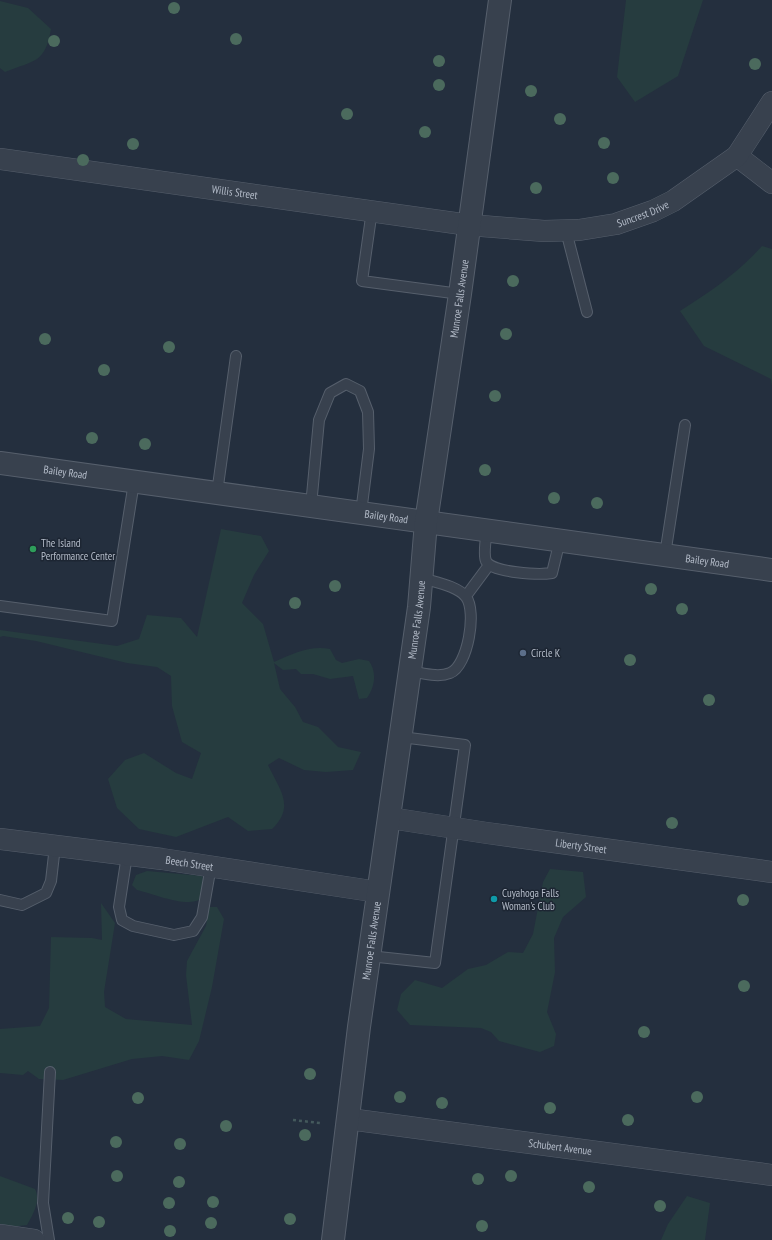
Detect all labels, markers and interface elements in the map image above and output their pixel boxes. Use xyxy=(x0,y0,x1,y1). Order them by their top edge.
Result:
street label: Willis Street xyxy=(211,182,259,202)
street label: Suncrest Drive xyxy=(615,197,672,230)
street label: Munroe Falls Avenue xyxy=(447,258,472,339)
street label: Bailey Road xyxy=(43,462,88,482)
street label: Bailey Road xyxy=(364,507,409,527)
place label: The Island Performance Center xyxy=(41,536,115,563)
marker: The Island Performance Center xyxy=(28,544,38,554)
street label: Bailey Road xyxy=(685,551,730,571)
street label: Munroe Falls Avenue xyxy=(405,579,428,660)
place label: Circle K xyxy=(531,646,561,660)
marker: Circle K xyxy=(518,648,528,658)
street label: Liberty Street xyxy=(554,835,607,856)
street label: Beech Street xyxy=(165,853,214,874)
place label: Cuyahoga Falls Woman's Club xyxy=(502,886,559,913)
marker: Cuyahoga Falls Woman's Club xyxy=(489,894,499,904)
street label: Munroe Falls Avenue xyxy=(359,900,384,981)
street label: Schubert Avenue xyxy=(528,1136,593,1158)

